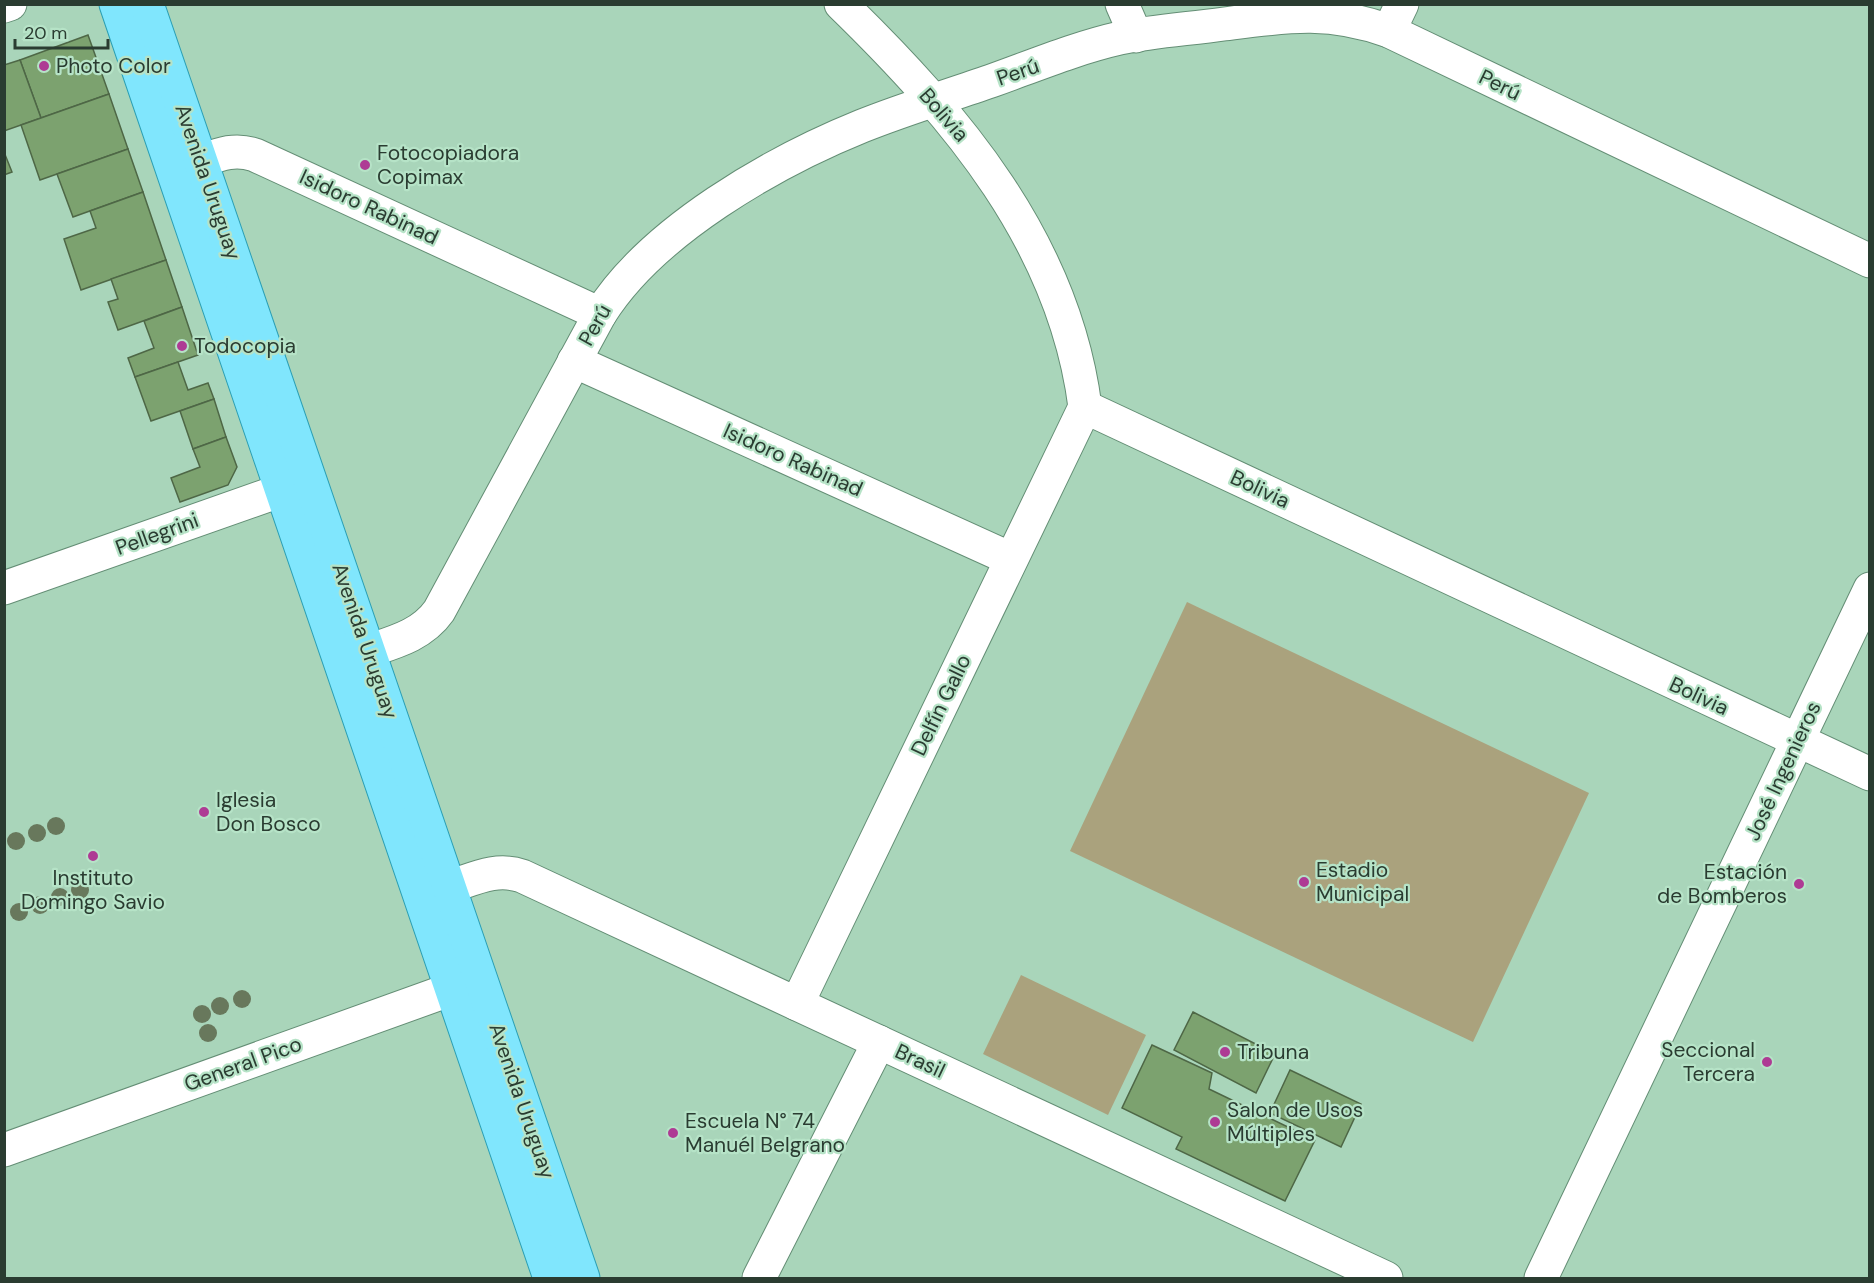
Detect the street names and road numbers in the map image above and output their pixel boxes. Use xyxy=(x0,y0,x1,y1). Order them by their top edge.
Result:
street label: Perú xyxy=(993,52,1043,92)
street label: Perú xyxy=(1474,63,1526,107)
street label: Bolivia xyxy=(913,82,975,148)
street label: Avenida Uruguay xyxy=(168,101,248,264)
street label: Isidoro Rabinad xyxy=(295,163,443,251)
street label: Perú xyxy=(572,299,618,351)
street label: Isidoro Rabinad xyxy=(719,417,867,503)
street label: Bolivia xyxy=(1226,463,1294,515)
street label: Pellegrini xyxy=(112,506,202,562)
street label: Avenida Uruguay xyxy=(325,560,405,723)
street label: Delfín Gallo xyxy=(904,650,978,760)
street label: Bolivia xyxy=(1665,670,1733,722)
street label: José Ingenieros xyxy=(1738,697,1828,845)
street label: Avenida Uruguay xyxy=(482,1020,562,1183)
street label: General Pico xyxy=(180,1030,306,1098)
street label: Brasil xyxy=(890,1037,950,1085)

